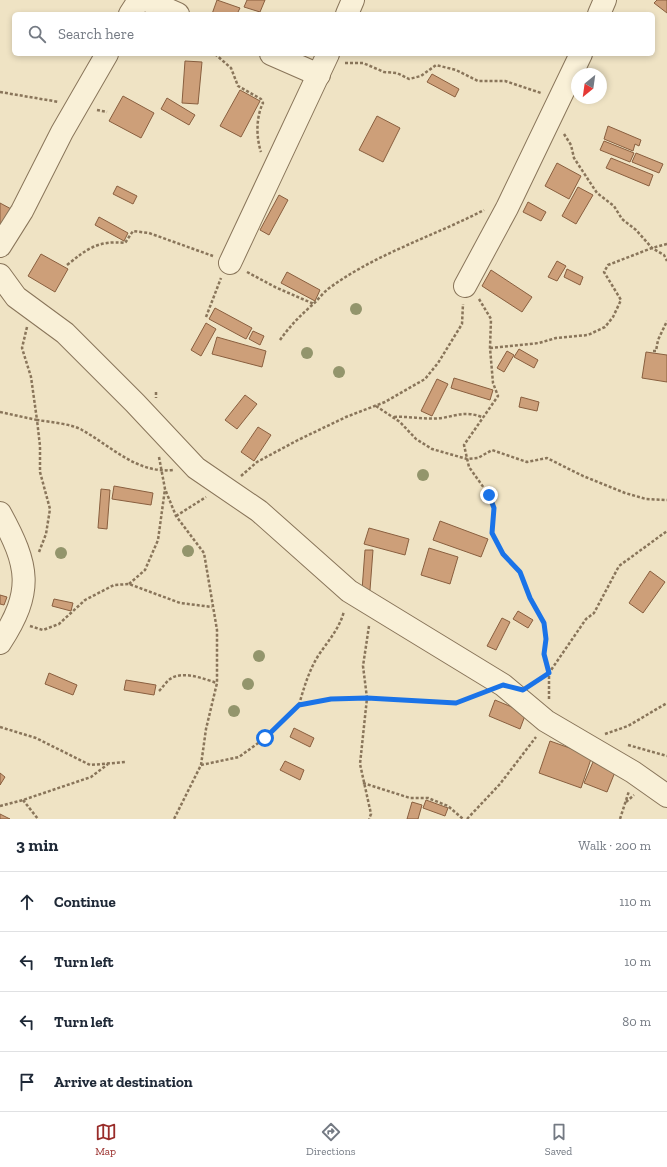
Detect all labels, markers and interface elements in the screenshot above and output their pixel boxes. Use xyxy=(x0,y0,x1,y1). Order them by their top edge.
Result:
search box xyxy=(12,12,655,56)
icon: search xyxy=(26,23,48,45)
text: Search here xyxy=(58,25,134,43)
north arrow xyxy=(571,68,607,104)
route end xyxy=(480,486,498,504)
route start xyxy=(256,729,274,747)
text: 3 min xyxy=(16,835,58,855)
text: Walk · 200 m xyxy=(578,838,651,853)
icon: ahead xyxy=(16,891,38,913)
text: Continue xyxy=(54,893,116,911)
text: 110 m xyxy=(619,894,651,909)
icon: left xyxy=(16,951,38,973)
text: Turn left xyxy=(54,953,114,971)
text: 10 m xyxy=(624,954,651,969)
icon: left xyxy=(16,1011,38,1033)
text: Turn left xyxy=(54,1013,114,1031)
text: 80 m xyxy=(622,1014,651,1029)
icon: arrive xyxy=(16,1071,38,1093)
text: Arrive at destination xyxy=(54,1073,193,1091)
tab: Map xyxy=(95,1121,117,1158)
tab: Directions xyxy=(306,1121,356,1158)
tab: Saved xyxy=(545,1121,572,1158)

